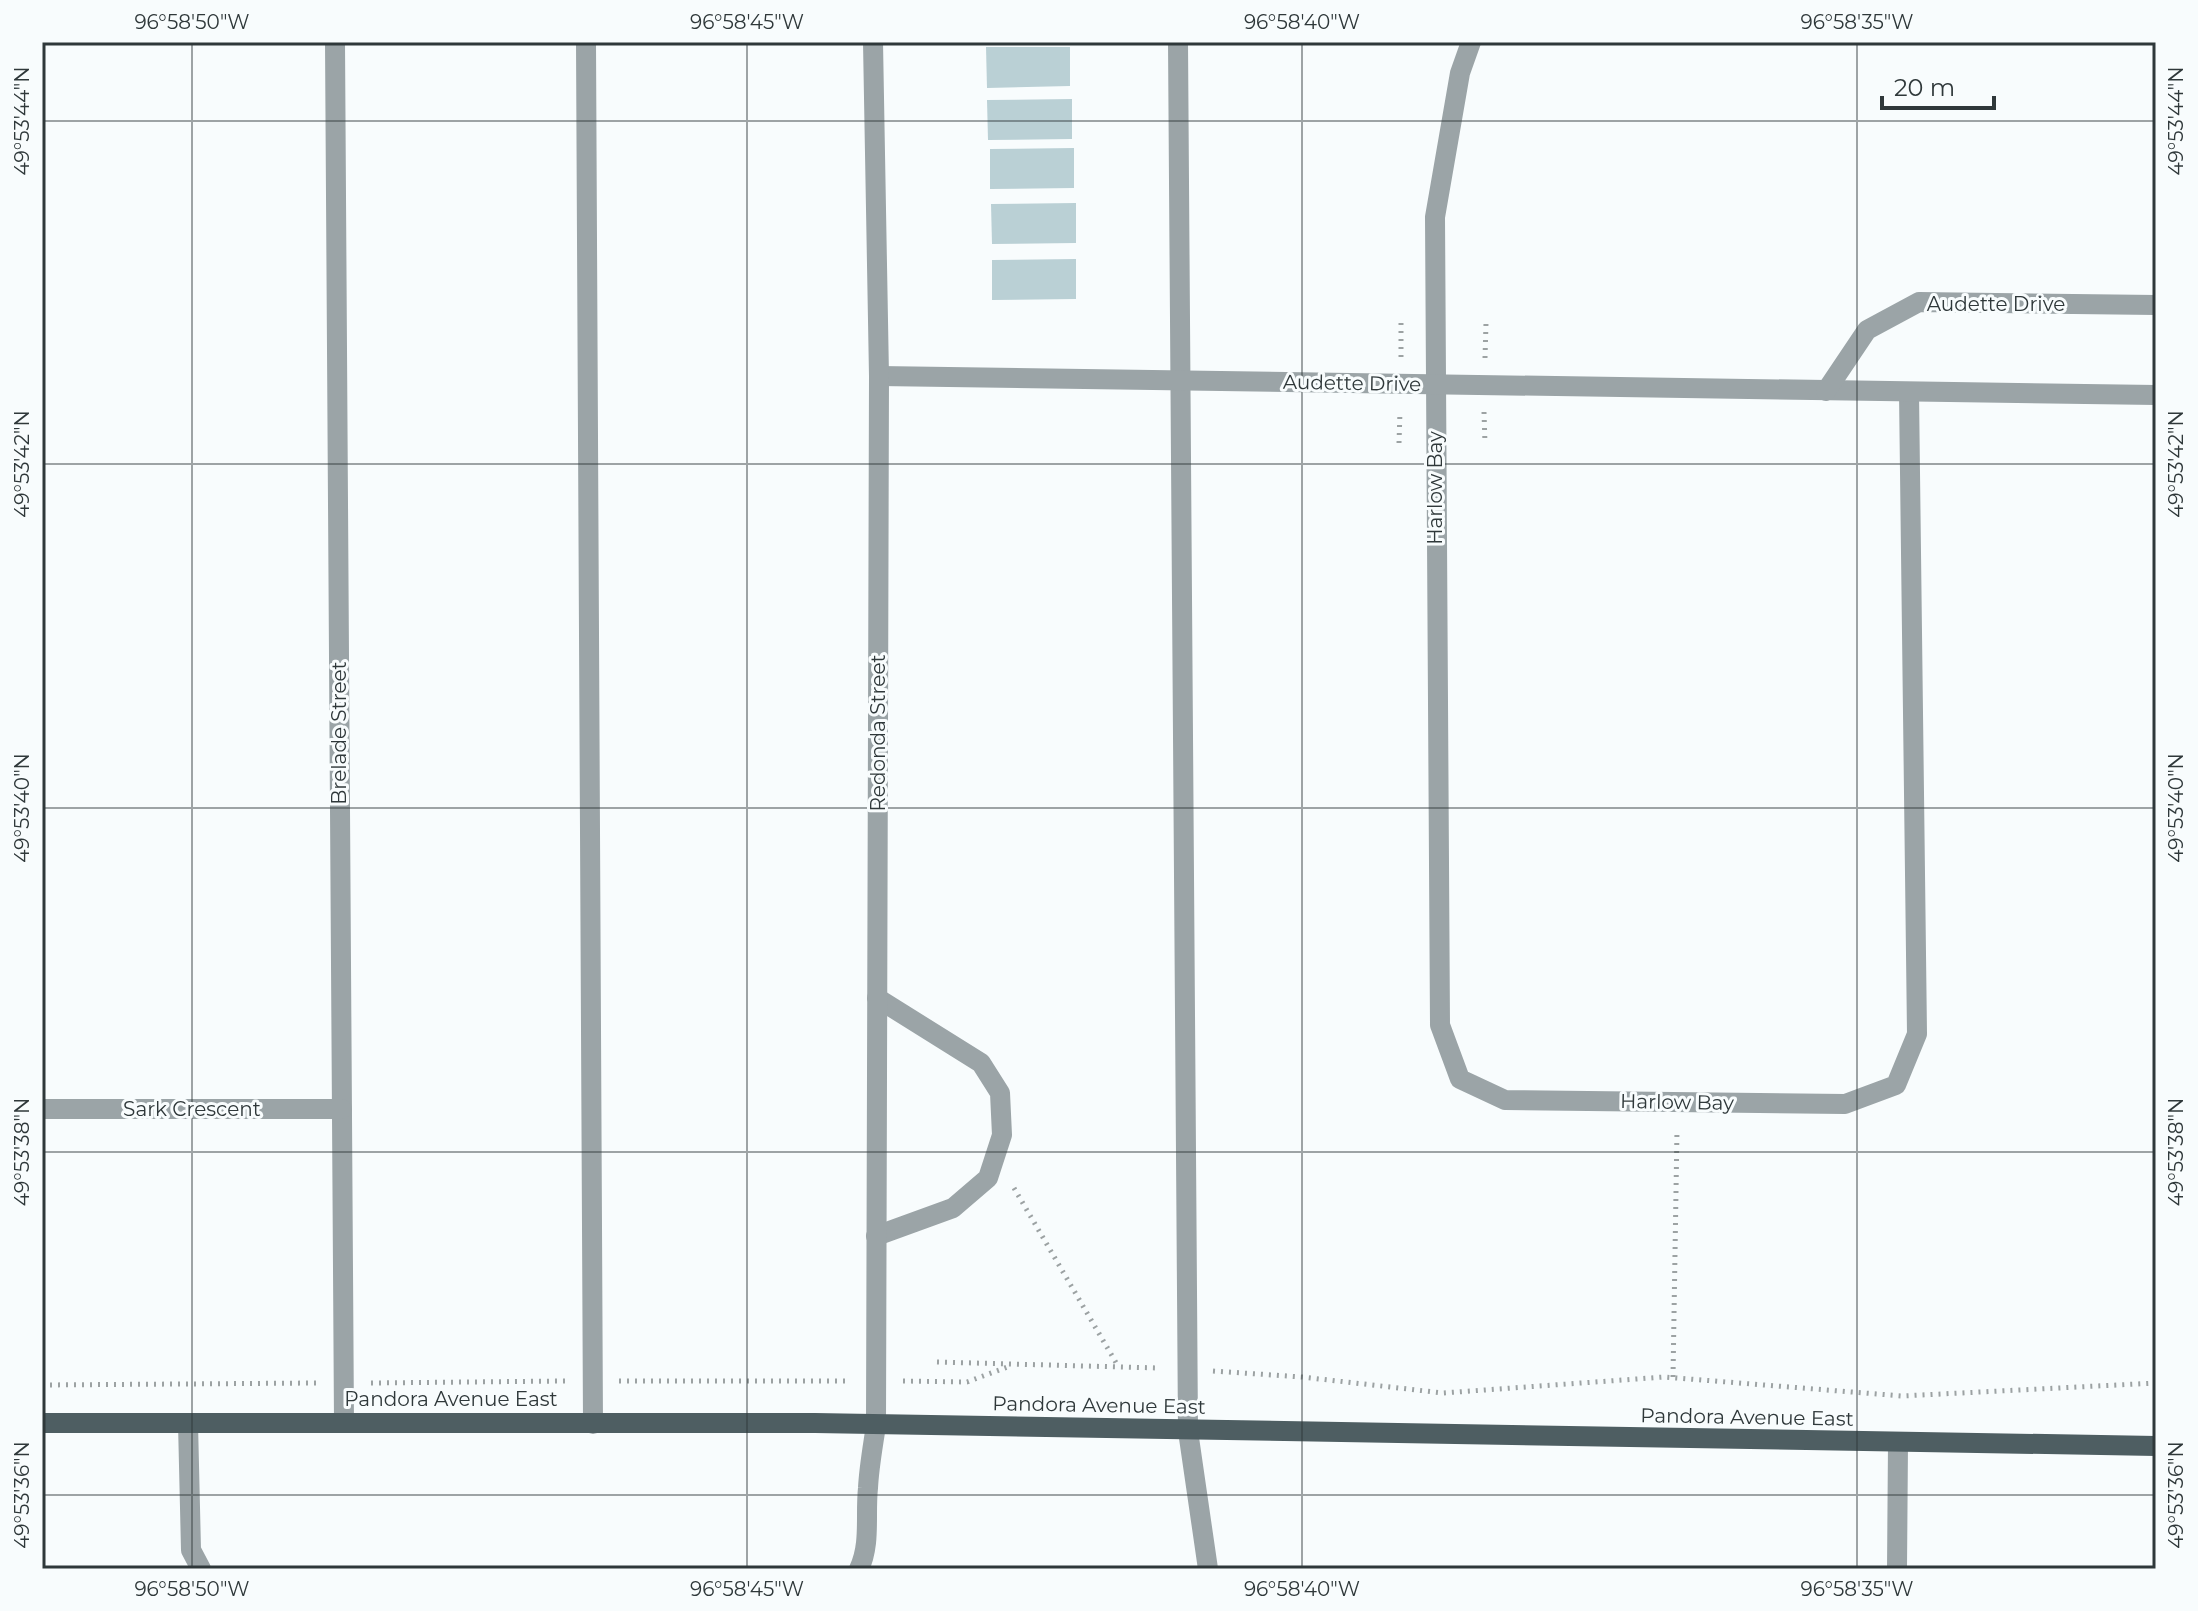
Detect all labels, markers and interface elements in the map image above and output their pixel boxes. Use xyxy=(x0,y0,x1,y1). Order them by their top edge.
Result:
text: 96°58'50"W xyxy=(134,10,250,34)
text: 96°58'45"W xyxy=(690,10,804,34)
text: 96°58'40"W xyxy=(1244,10,1360,34)
text: 96°58'35"W xyxy=(1800,10,1914,34)
scale bar xyxy=(1882,60,1994,110)
text: 49°53'44"N xyxy=(10,67,34,175)
text: 49°53'44"N xyxy=(2164,67,2188,175)
text: 20 m xyxy=(1894,73,1955,102)
street label: Audette Drive xyxy=(1927,292,2065,316)
street label: Audette Drive xyxy=(1283,370,1421,396)
text: 49°53'42"N xyxy=(10,410,34,518)
text: 49°53'42"N xyxy=(2164,410,2188,518)
street label: Harlow Bay xyxy=(1423,431,1447,545)
street label: Redonda Street xyxy=(866,654,890,812)
street label: Brelade Street xyxy=(327,661,351,805)
text: 49°53'40"N xyxy=(10,753,34,863)
text: 49°53'40"N xyxy=(2164,753,2188,863)
street label: Harlow Bay xyxy=(1620,1089,1734,1115)
street label: Sark Crescent xyxy=(123,1097,261,1121)
text: 49°53'38"N xyxy=(10,1098,34,1206)
text: 49°53'38"N xyxy=(2164,1098,2188,1206)
street label: Pandora Avenue East xyxy=(344,1387,558,1411)
street label: Pandora Avenue East xyxy=(992,1391,1206,1419)
street label: Pandora Avenue East xyxy=(1640,1403,1854,1431)
text: 49°53'36"N xyxy=(10,1441,34,1549)
text: 49°53'36"N xyxy=(2164,1441,2188,1549)
text: 96°58'50"W xyxy=(134,1577,250,1601)
text: 96°58'45"W xyxy=(690,1577,804,1601)
text: 96°58'40"W xyxy=(1244,1577,1360,1601)
text: 96°58'35"W xyxy=(1800,1577,1914,1601)

